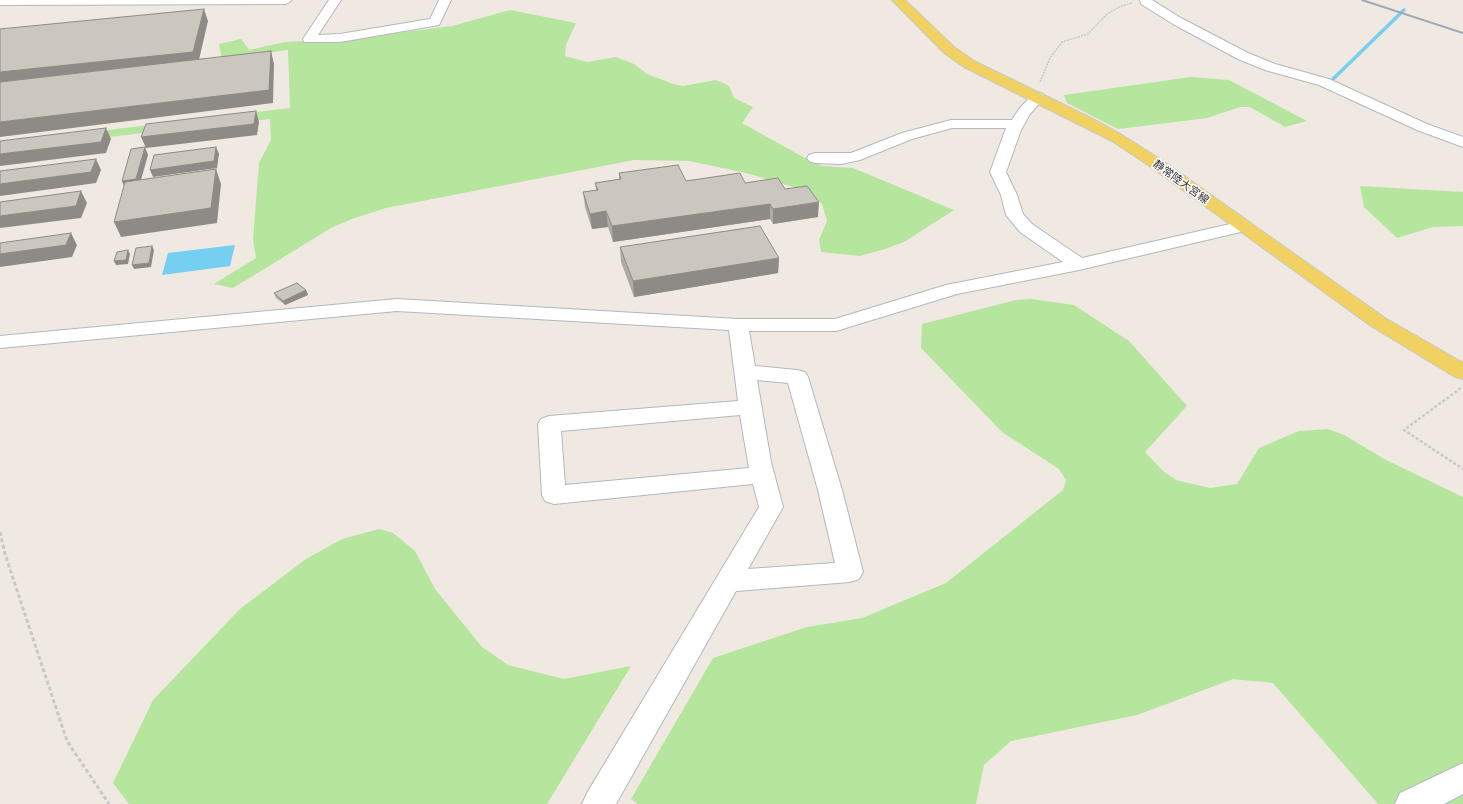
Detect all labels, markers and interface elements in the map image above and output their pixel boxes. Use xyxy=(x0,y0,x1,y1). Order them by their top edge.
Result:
street label: 静常陸大宮線 xyxy=(1150,157,1212,207)

